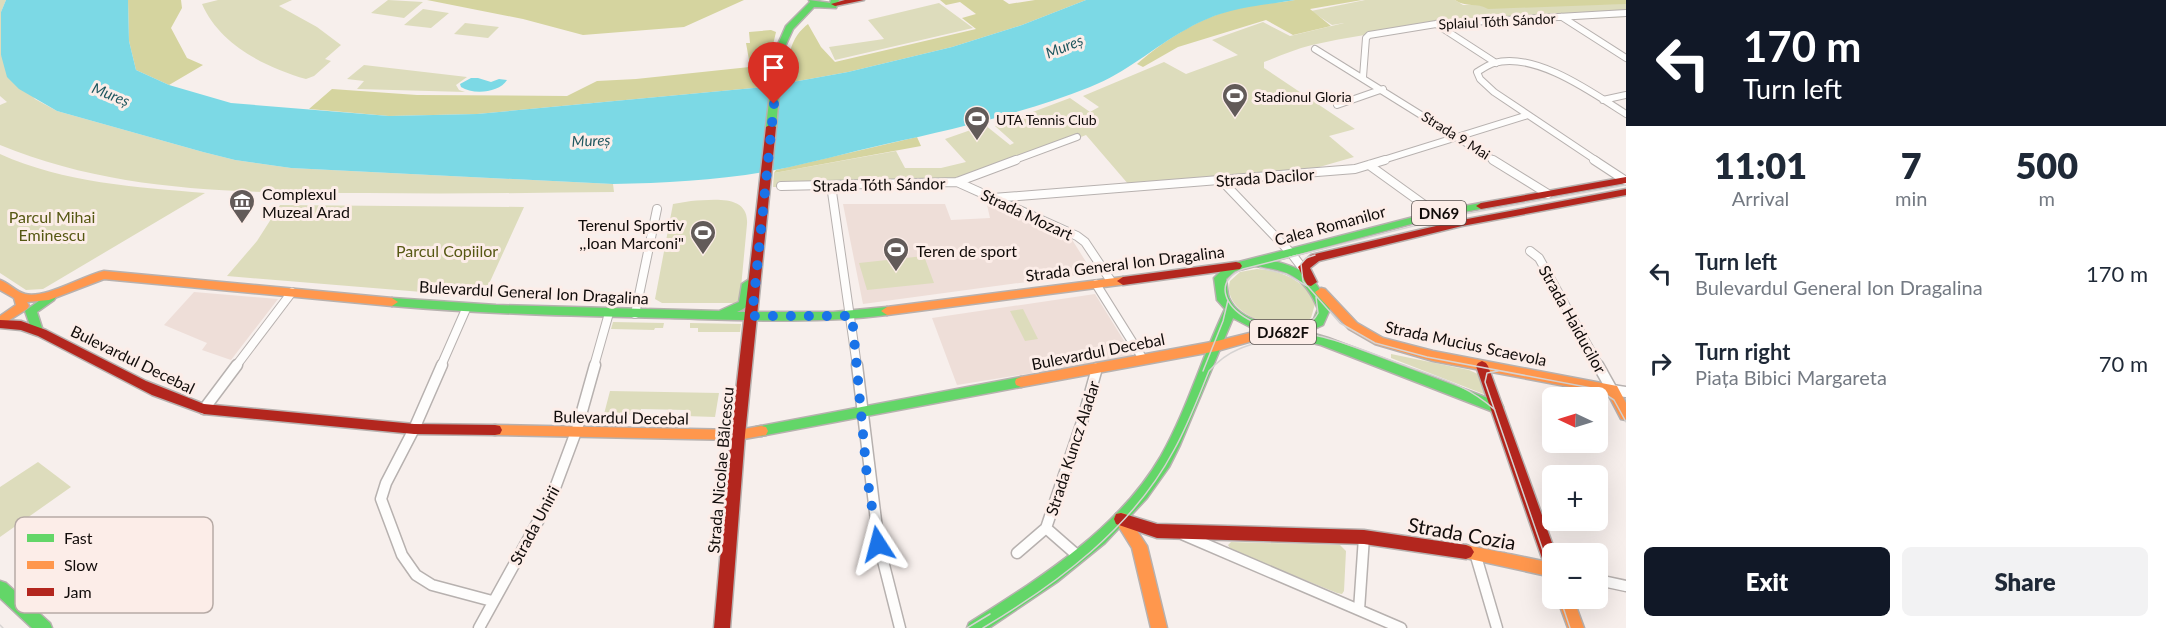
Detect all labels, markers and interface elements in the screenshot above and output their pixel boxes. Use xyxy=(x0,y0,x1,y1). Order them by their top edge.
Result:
street label: Splaiul Tóth Sándor xyxy=(1438,9,1556,33)
text: 170 m xyxy=(1743,21,1861,71)
icon: left xyxy=(1644,24,1722,102)
water label: Mureș xyxy=(1043,30,1085,62)
pin xyxy=(748,42,799,104)
icon: arrive xyxy=(757,51,790,84)
text: Turn left xyxy=(1743,72,1842,105)
water label: Mureș xyxy=(90,78,132,110)
sports icon: Stadionul Gloria xyxy=(1220,81,1250,119)
place label: Stadionul Gloria xyxy=(1254,88,1352,105)
sports icon: UTA Tennis Club xyxy=(962,104,992,142)
street label: Strada 9 Mai xyxy=(1419,107,1493,163)
place label: UTA Tennis Club xyxy=(996,111,1097,128)
water label: Mureș xyxy=(571,130,611,150)
text: 11:01 xyxy=(1714,143,1807,187)
text: 7 xyxy=(1901,143,1922,187)
text: 500 xyxy=(2015,143,2078,187)
street label: Strada Dacilor xyxy=(1215,164,1315,190)
street label: Strada Tóth Sándor xyxy=(812,173,946,195)
place label: Complexul Muzeal Arad xyxy=(262,184,350,221)
street label: Strada Mozart xyxy=(978,184,1076,244)
text: Arrival xyxy=(1732,186,1789,210)
text: min xyxy=(1895,186,1927,210)
text: m xyxy=(2038,186,2055,210)
museum icon: Complexul Muzeal Arad xyxy=(227,187,257,225)
street label: Calea Romanilor xyxy=(1272,201,1388,249)
road number: DN69 xyxy=(1412,201,1466,225)
park label: Parcul Mihai Eminescu xyxy=(9,207,95,244)
place label: Terenul Sportiv ,,Ioan Marconi" xyxy=(578,215,685,252)
sports icon: Terenul Sportiv ,,Ioan Marconi" xyxy=(688,218,718,256)
sports icon: Teren de sport xyxy=(881,235,911,273)
park label: Parcul Copiilor xyxy=(396,241,498,260)
place label: Teren de sport xyxy=(916,241,1017,260)
street label: Strada General Ion Dragalina xyxy=(1024,241,1226,285)
text: Turn left xyxy=(1695,248,1777,275)
icon: left xyxy=(1644,257,1677,290)
text: 170 m xyxy=(2086,260,2148,287)
street label: Strada Haiducilor xyxy=(1535,262,1611,376)
text: Bulevardul General Ion Dragalina xyxy=(1695,275,1983,299)
street label: Bulevardul General Ion Dragalina xyxy=(419,276,649,308)
street label: Strada Mucius Scaevola xyxy=(1383,317,1549,369)
road number: DJ682F xyxy=(1250,320,1316,344)
street label: Bulevardul Decebal xyxy=(68,321,198,397)
street label: Bulevardul Decebal xyxy=(1030,329,1166,373)
text: Turn right xyxy=(1695,338,1790,365)
icon: right xyxy=(1644,347,1677,380)
text: 70 m xyxy=(2099,350,2148,377)
text: Piața Bibici Margareta xyxy=(1695,365,1887,389)
street label: Strada Kuncz Aladar xyxy=(1041,378,1103,518)
street label: Strada Nicolae Bălcescu xyxy=(703,386,737,554)
north arrow xyxy=(1542,387,1608,453)
map controls xyxy=(1542,387,1608,609)
street label: Bulevardul Decebal xyxy=(553,406,689,428)
button: + xyxy=(1542,465,1608,531)
street label: Strada Unirii xyxy=(505,482,563,568)
position arrow xyxy=(846,512,910,576)
street label: Strada Cozia xyxy=(1406,512,1518,554)
legend xyxy=(15,517,213,613)
text: Fast xyxy=(64,528,93,547)
button: − xyxy=(1542,543,1608,609)
button: Exit xyxy=(1644,547,1890,616)
button: Share xyxy=(1902,547,2148,616)
text: Slow xyxy=(64,555,98,574)
text: Jam xyxy=(64,582,92,601)

